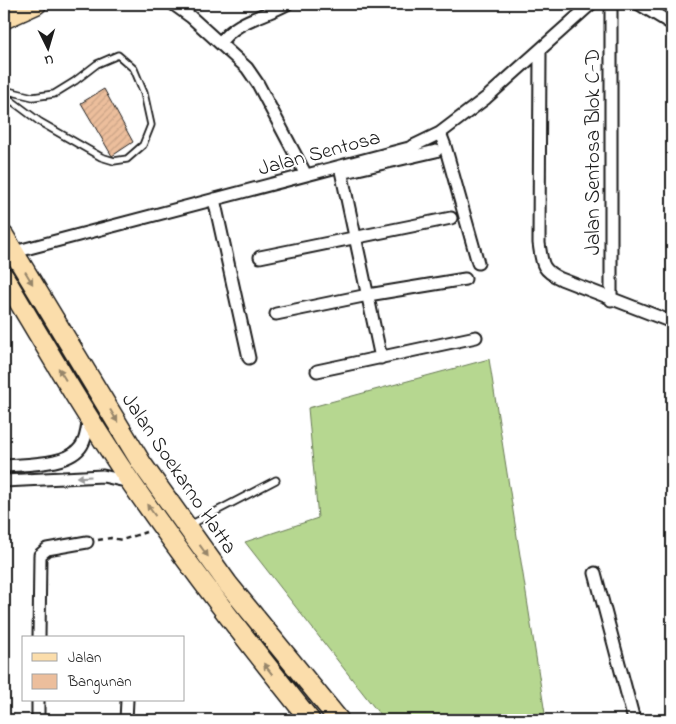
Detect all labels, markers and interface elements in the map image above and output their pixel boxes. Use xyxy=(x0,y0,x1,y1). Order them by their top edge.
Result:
north arrow xyxy=(22,22,72,72)
text: U xyxy=(44,49,54,70)
street label: Jalan Sentosa Blok C-D xyxy=(579,49,609,255)
street label: Jalan Sentosa xyxy=(255,123,384,185)
one-way arrow xyxy=(24,271,33,284)
one-way arrow xyxy=(58,368,67,381)
street label: Jalan Soekarno Hatta xyxy=(113,388,243,561)
one-way arrow xyxy=(109,409,118,422)
one-way arrow xyxy=(76,473,92,481)
one-way arrow xyxy=(146,503,156,517)
one-way arrow xyxy=(199,544,209,558)
legend xyxy=(22,636,185,702)
text: Jalan xyxy=(68,647,101,669)
one-way arrow xyxy=(263,663,274,676)
text: Bangunan xyxy=(67,671,132,694)

